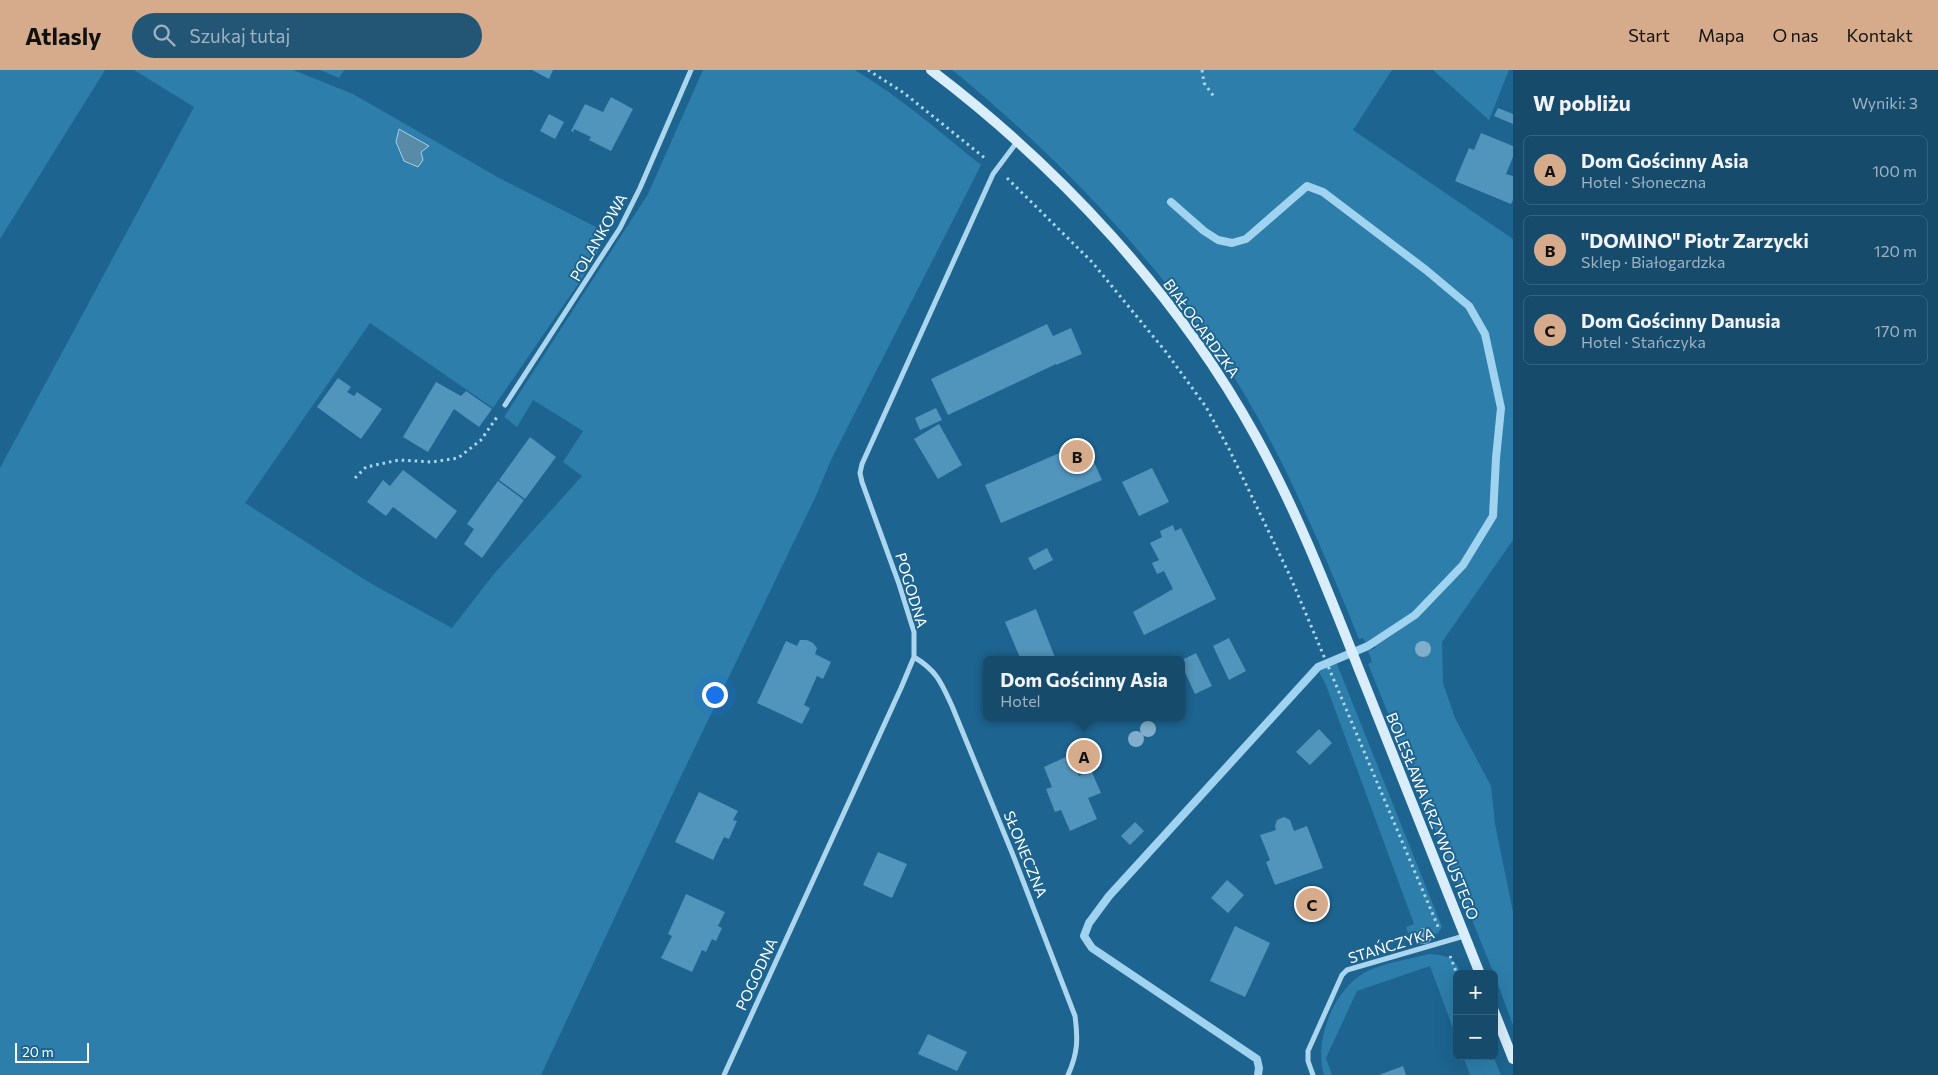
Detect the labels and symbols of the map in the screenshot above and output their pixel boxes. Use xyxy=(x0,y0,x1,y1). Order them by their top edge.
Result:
street label: POLANKOWA xyxy=(566,190,630,284)
street label: BIAŁOGARDZKA xyxy=(1160,275,1244,381)
pin: B xyxy=(1061,437,1093,475)
street label: POGODNA xyxy=(892,550,932,630)
your location xyxy=(702,682,728,708)
street label: BOLESŁAWA KRZYWOUSTEGO xyxy=(1383,710,1483,922)
pin: A xyxy=(1068,737,1100,775)
street label: SŁONECZNA xyxy=(1000,808,1052,900)
pin: C xyxy=(1296,885,1328,923)
street label: STAŃCZYKA xyxy=(1345,922,1436,967)
street label: POGODNA xyxy=(731,935,781,1013)
scale bar xyxy=(15,1040,89,1063)

